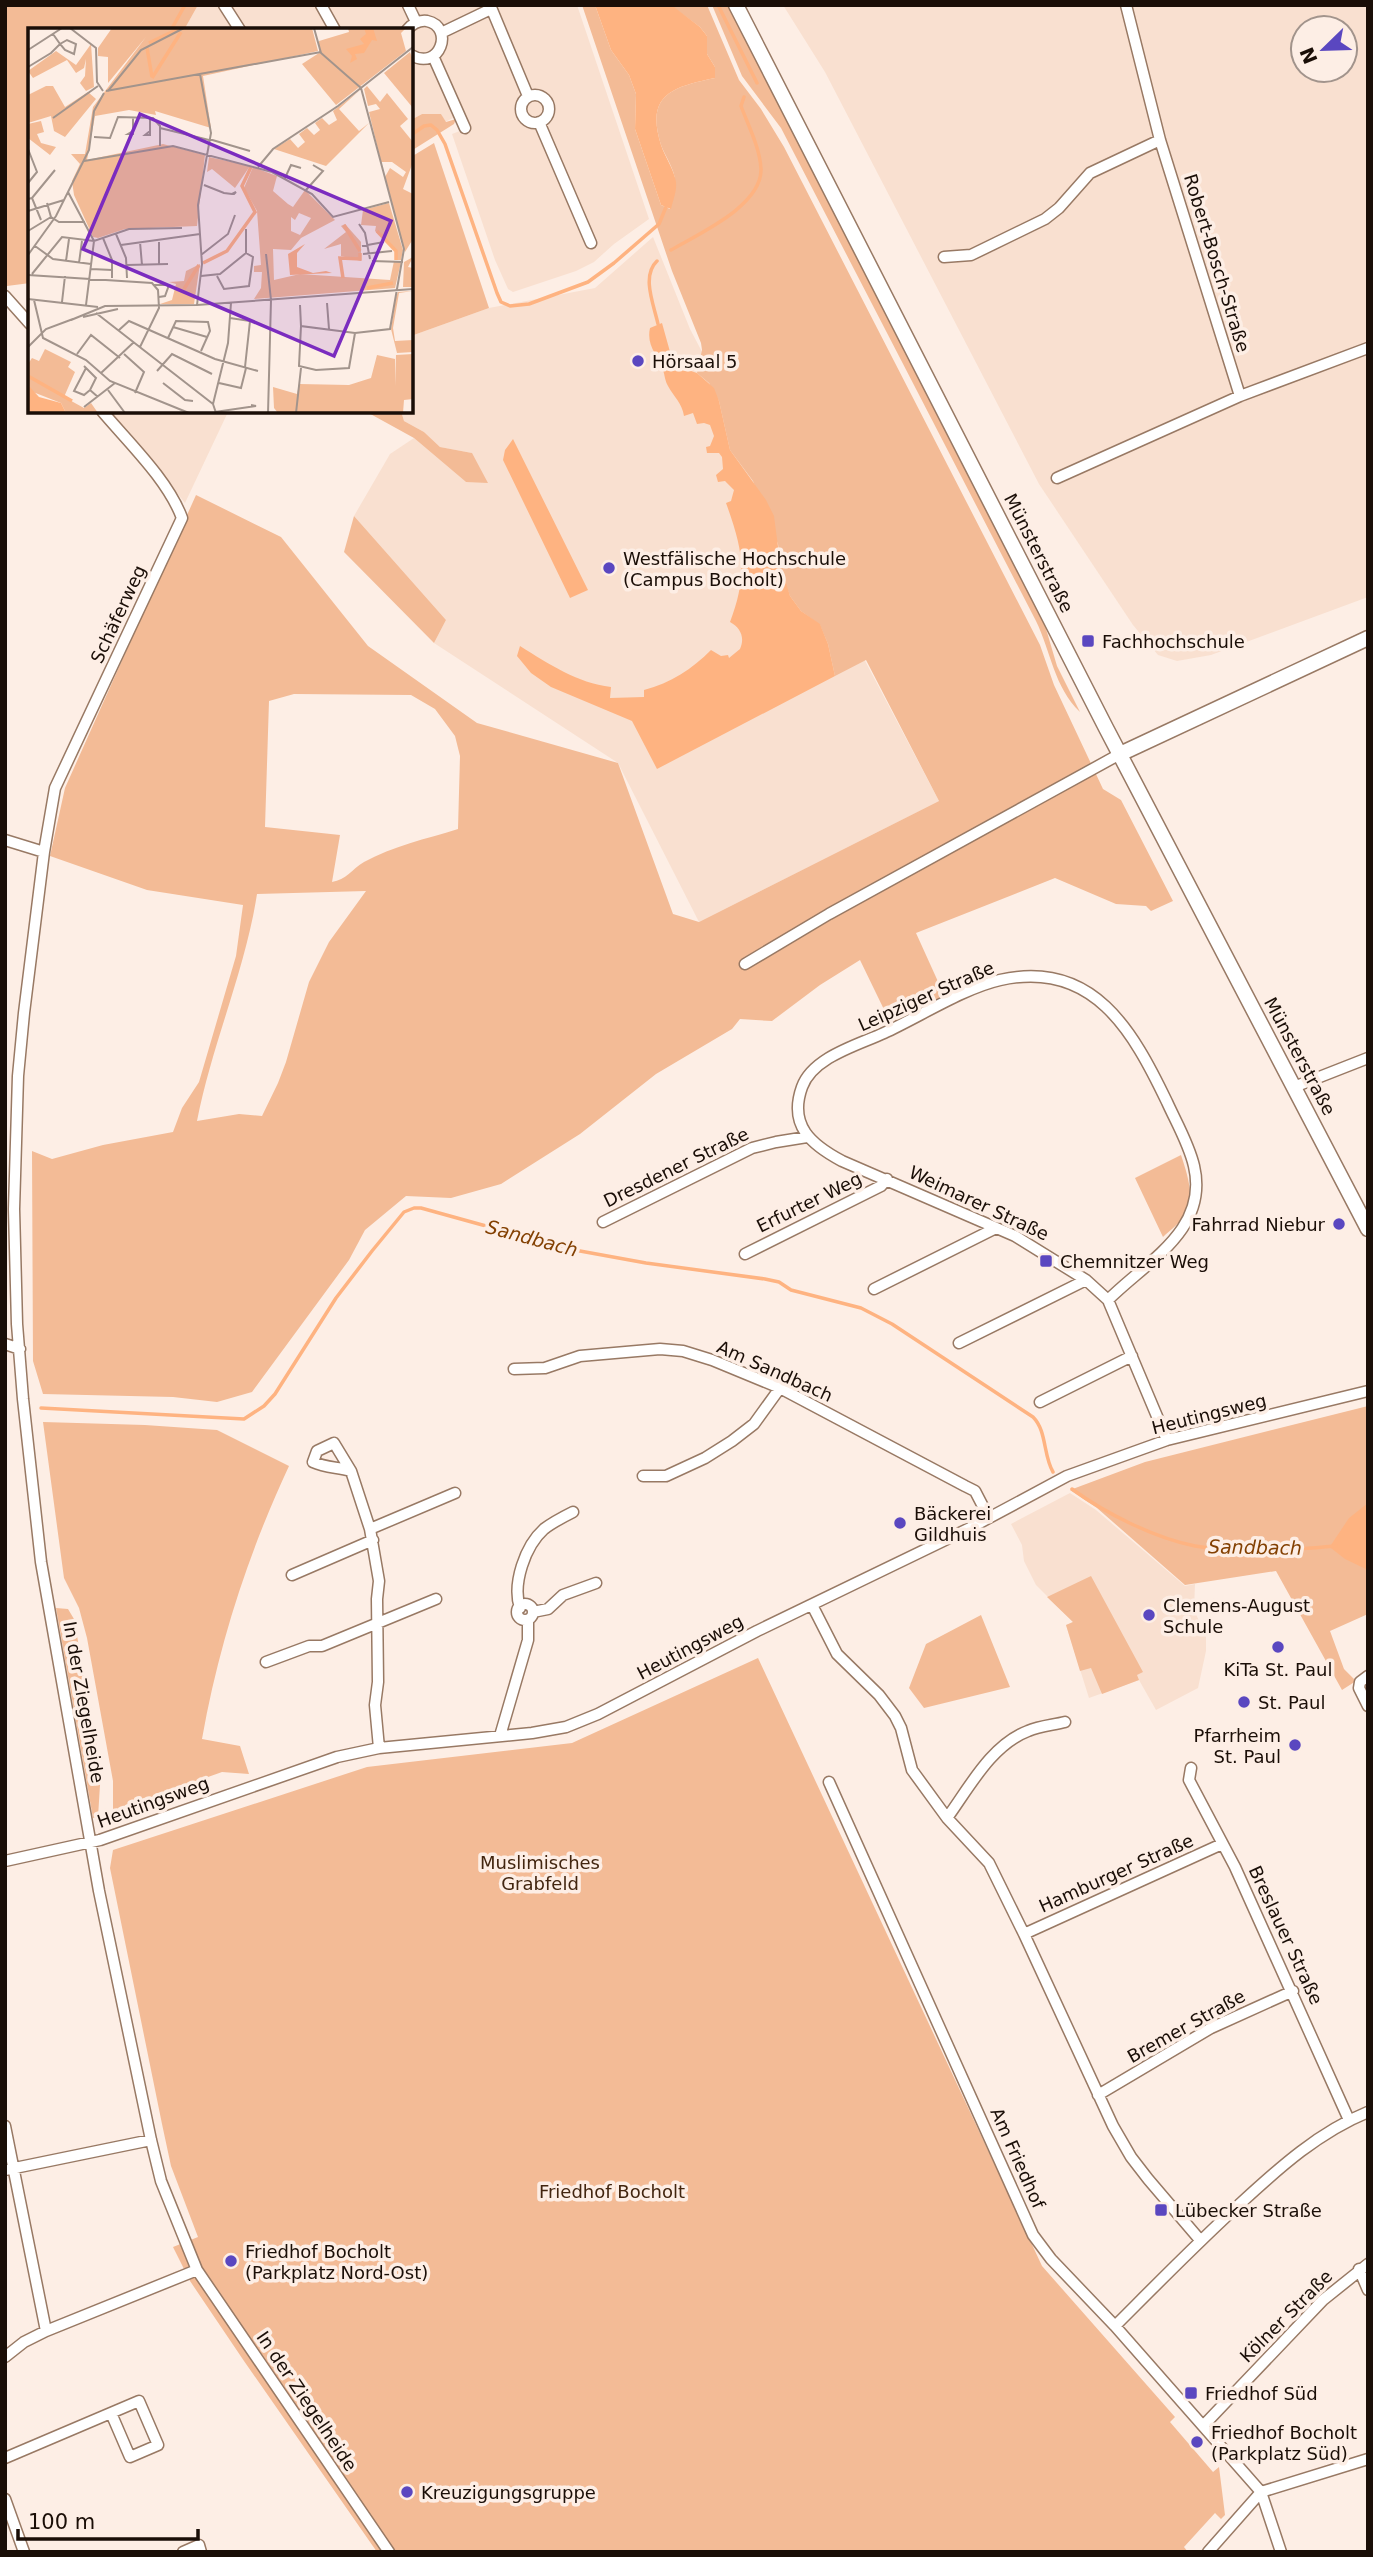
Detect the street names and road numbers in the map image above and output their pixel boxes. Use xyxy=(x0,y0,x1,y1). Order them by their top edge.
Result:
street label: Robert-Bosch-Straße xyxy=(1180,171,1254,355)
street label: Münsterstraße xyxy=(1000,490,1078,616)
street label: Schäferweg xyxy=(86,562,150,666)
street label: Leipziger Straße xyxy=(855,957,997,1035)
street label: Münsterstraße xyxy=(1260,993,1340,1119)
street label: Dresdener Straße xyxy=(600,1123,752,1211)
street label: Weimarer Straße xyxy=(906,1161,1052,1245)
street label: Erfurter Weg xyxy=(753,1167,865,1237)
street label: Am Sandbach xyxy=(714,1336,836,1406)
street label: Heutingsweg xyxy=(1149,1390,1269,1438)
street label: Heutingsweg xyxy=(633,1610,747,1684)
street label: In der Ziegelheide xyxy=(59,1619,109,1785)
street label: Heutingsweg xyxy=(94,1772,212,1832)
street label: Hamburger Straße xyxy=(1035,1829,1197,1917)
street label: Breslauer Straße xyxy=(1245,1862,1327,2008)
street label: Bremer Straße xyxy=(1123,1985,1249,2067)
street label: Am Friedhof xyxy=(986,2104,1050,2212)
street label: Kölner Straße xyxy=(1235,2265,1337,2367)
street label: In der Ziegelheide xyxy=(252,2327,362,2475)

